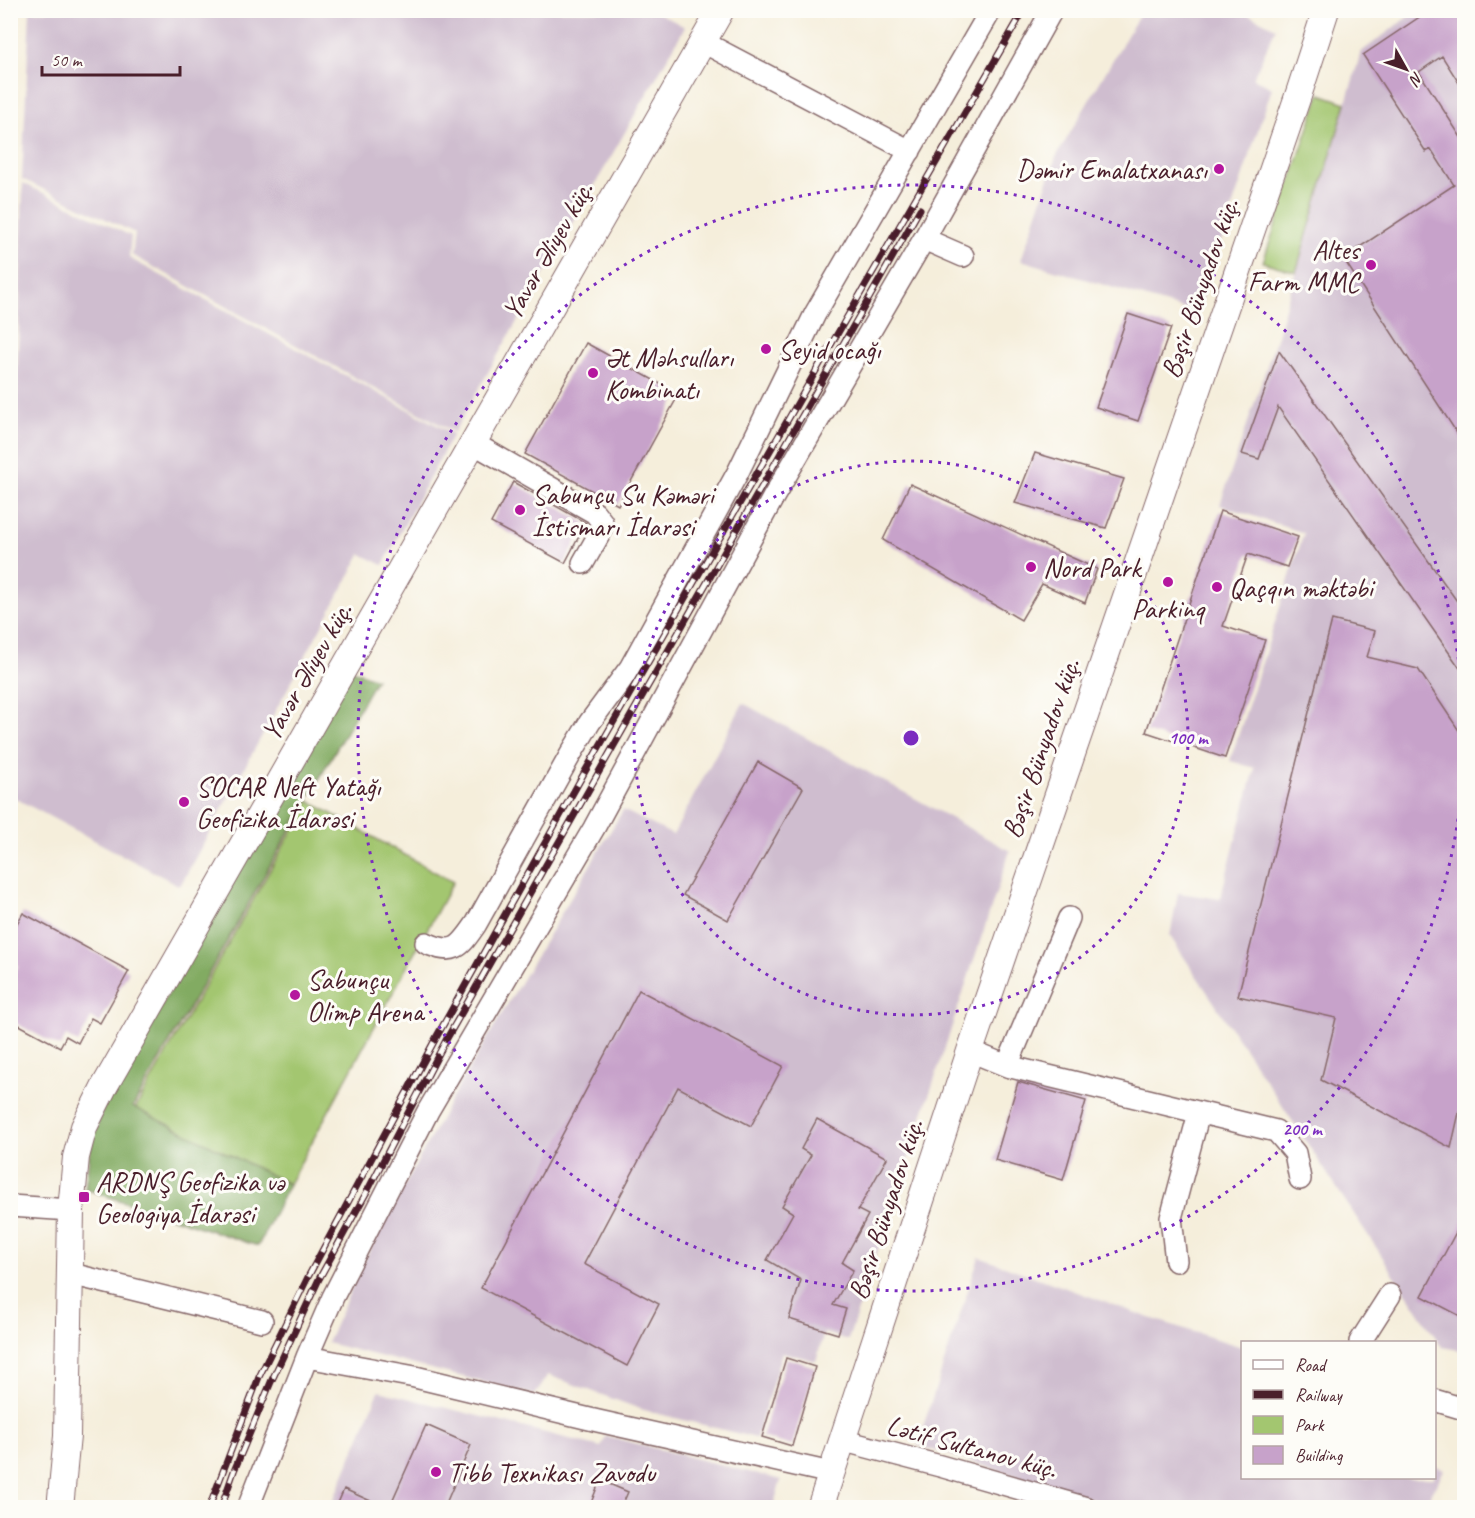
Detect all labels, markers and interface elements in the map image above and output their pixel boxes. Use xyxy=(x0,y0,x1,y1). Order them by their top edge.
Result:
scale bar xyxy=(42,39,180,77)
north arrow xyxy=(1376,39,1436,99)
text: 50 m xyxy=(51,49,84,71)
text: N xyxy=(1404,68,1428,91)
place label: Dəmir Emalatxanası xyxy=(1016,152,1209,187)
marker: Dəmir Emalatxanası xyxy=(1212,162,1226,176)
street label: Yavər Əliyev küç. xyxy=(494,175,601,326)
street label: Bəşir Bünyadov küç. xyxy=(1152,193,1247,383)
place label: Altes Farm MMC xyxy=(1248,232,1362,299)
marker: Altes Farm MMC xyxy=(1364,258,1378,272)
place label: Seyid ocağı xyxy=(778,332,882,367)
place label: Ət Məhsulları Kombinatı xyxy=(605,340,735,407)
marker: Seyid ocağı xyxy=(759,342,773,356)
marker: Ət Məhsulları Kombinatı xyxy=(586,366,600,380)
place label: Sabunçu Su Kəməri İstismarı İdarəsi xyxy=(532,477,717,544)
marker: Sabunçu Su Kəməri İstismarı İdarəsi xyxy=(513,503,527,517)
place label: Nord Park xyxy=(1043,550,1143,585)
marker: Nord Park xyxy=(1024,560,1038,574)
place label: Qaçqın məktəbi xyxy=(1229,570,1376,605)
marker: Parkinq xyxy=(1161,575,1175,589)
marker: Qaçqın məktəbi xyxy=(1210,580,1224,594)
place label: Parkinq xyxy=(1132,591,1206,626)
street label: Yavər Əliyev küç. xyxy=(253,596,360,747)
street label: Bəşir Bünyadov küç. xyxy=(993,653,1088,843)
text: 100 m xyxy=(1169,727,1209,749)
centre of rings xyxy=(901,728,921,748)
place label: SOCAR Neft Yatağı Geofizika İdarəsi xyxy=(196,769,382,836)
marker: SOCAR Neft Yatağı Geofizika İdarəsi xyxy=(177,795,191,809)
place label: Sabunçu Olimp Arena xyxy=(307,962,426,1029)
marker: Sabunçu Olimp Arena xyxy=(288,988,302,1002)
street label: Bəşir Bünyadov küç. xyxy=(840,1114,931,1304)
text: 200 m xyxy=(1283,1118,1323,1140)
place label: ARDNŞ Geofizika vә Geologiya İdarәsi xyxy=(96,1164,286,1231)
marker: ARDNŞ Geofizika vә Geologiya İdarәsi xyxy=(77,1190,91,1204)
legend xyxy=(1241,1341,1436,1479)
text: Road xyxy=(1295,1354,1328,1376)
text: Railway xyxy=(1295,1384,1343,1406)
street label: Lətif Sultanov küç. xyxy=(883,1407,1061,1486)
text: Park xyxy=(1295,1414,1325,1436)
text: Building xyxy=(1295,1444,1344,1466)
place label: Tibb Texnikası Zavodu xyxy=(448,1455,657,1490)
marker: Tibb Texnikası Zavodu xyxy=(429,1465,443,1479)

